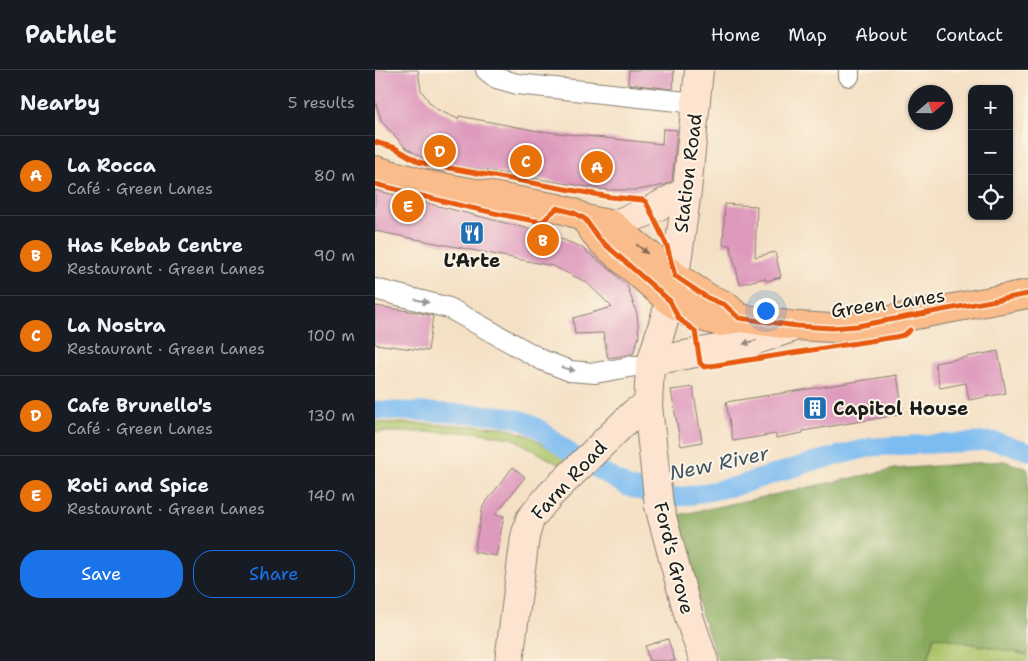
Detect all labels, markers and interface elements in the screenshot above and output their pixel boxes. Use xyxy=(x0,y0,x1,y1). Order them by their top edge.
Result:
text: Pathlet xyxy=(25,19,116,51)
text: Home xyxy=(711,23,760,47)
text: Map xyxy=(788,23,827,47)
text: About xyxy=(855,23,908,47)
text: Contact xyxy=(936,23,1003,47)
north arrow xyxy=(908,85,953,130)
map controls xyxy=(968,85,1013,220)
button: + xyxy=(968,85,1013,130)
text: Nearby xyxy=(20,89,100,117)
text: 5 results xyxy=(288,92,355,113)
street label: Station Road xyxy=(668,112,708,234)
button: − xyxy=(968,130,1013,175)
pin: D xyxy=(424,132,456,170)
pin: C xyxy=(510,142,542,180)
pin: A xyxy=(581,148,613,186)
text: La Rocca xyxy=(67,153,156,178)
text: A xyxy=(30,165,42,186)
text: 80 m xyxy=(314,165,355,186)
button: locate xyxy=(968,175,1013,220)
text: Café · Green Lanes xyxy=(67,178,213,199)
pin: E xyxy=(392,187,424,225)
restaurant icon: L'Arte xyxy=(459,220,485,246)
pin: B xyxy=(527,221,559,259)
text: Has Kebab Centre xyxy=(67,233,243,258)
one-way arrow xyxy=(636,243,649,254)
text: B xyxy=(31,245,41,266)
text: 90 m xyxy=(314,245,355,266)
place label: L'Arte xyxy=(444,248,500,273)
text: Restaurant · Green Lanes xyxy=(67,258,265,279)
street label: Green Lanes xyxy=(829,283,947,323)
one-way arrow xyxy=(415,297,430,305)
your location xyxy=(753,298,779,324)
text: La Nostra xyxy=(67,313,166,338)
text: C xyxy=(31,325,41,346)
text: 100 m xyxy=(307,325,355,346)
text: Restaurant · Green Lanes xyxy=(67,338,265,359)
one-way arrow xyxy=(743,338,758,346)
one-way arrow xyxy=(561,366,576,374)
text: Cafe Brunello's xyxy=(67,393,212,418)
building icon: Capitol House xyxy=(802,395,828,421)
place label: Capitol House xyxy=(833,396,969,421)
text: D xyxy=(30,405,42,426)
text: 130 m xyxy=(308,405,355,426)
text: Café · Green Lanes xyxy=(67,418,213,439)
street label: Farm Road xyxy=(526,435,612,525)
water label: New River xyxy=(667,440,772,486)
text: Roti and Spice xyxy=(67,473,209,498)
text: E xyxy=(31,485,41,506)
text: 140 m xyxy=(308,485,355,506)
text: Restaurant · Green Lanes xyxy=(67,498,265,519)
street label: Ford's Grove xyxy=(648,499,700,617)
button: Save xyxy=(20,550,183,598)
button: Share xyxy=(193,550,355,598)

